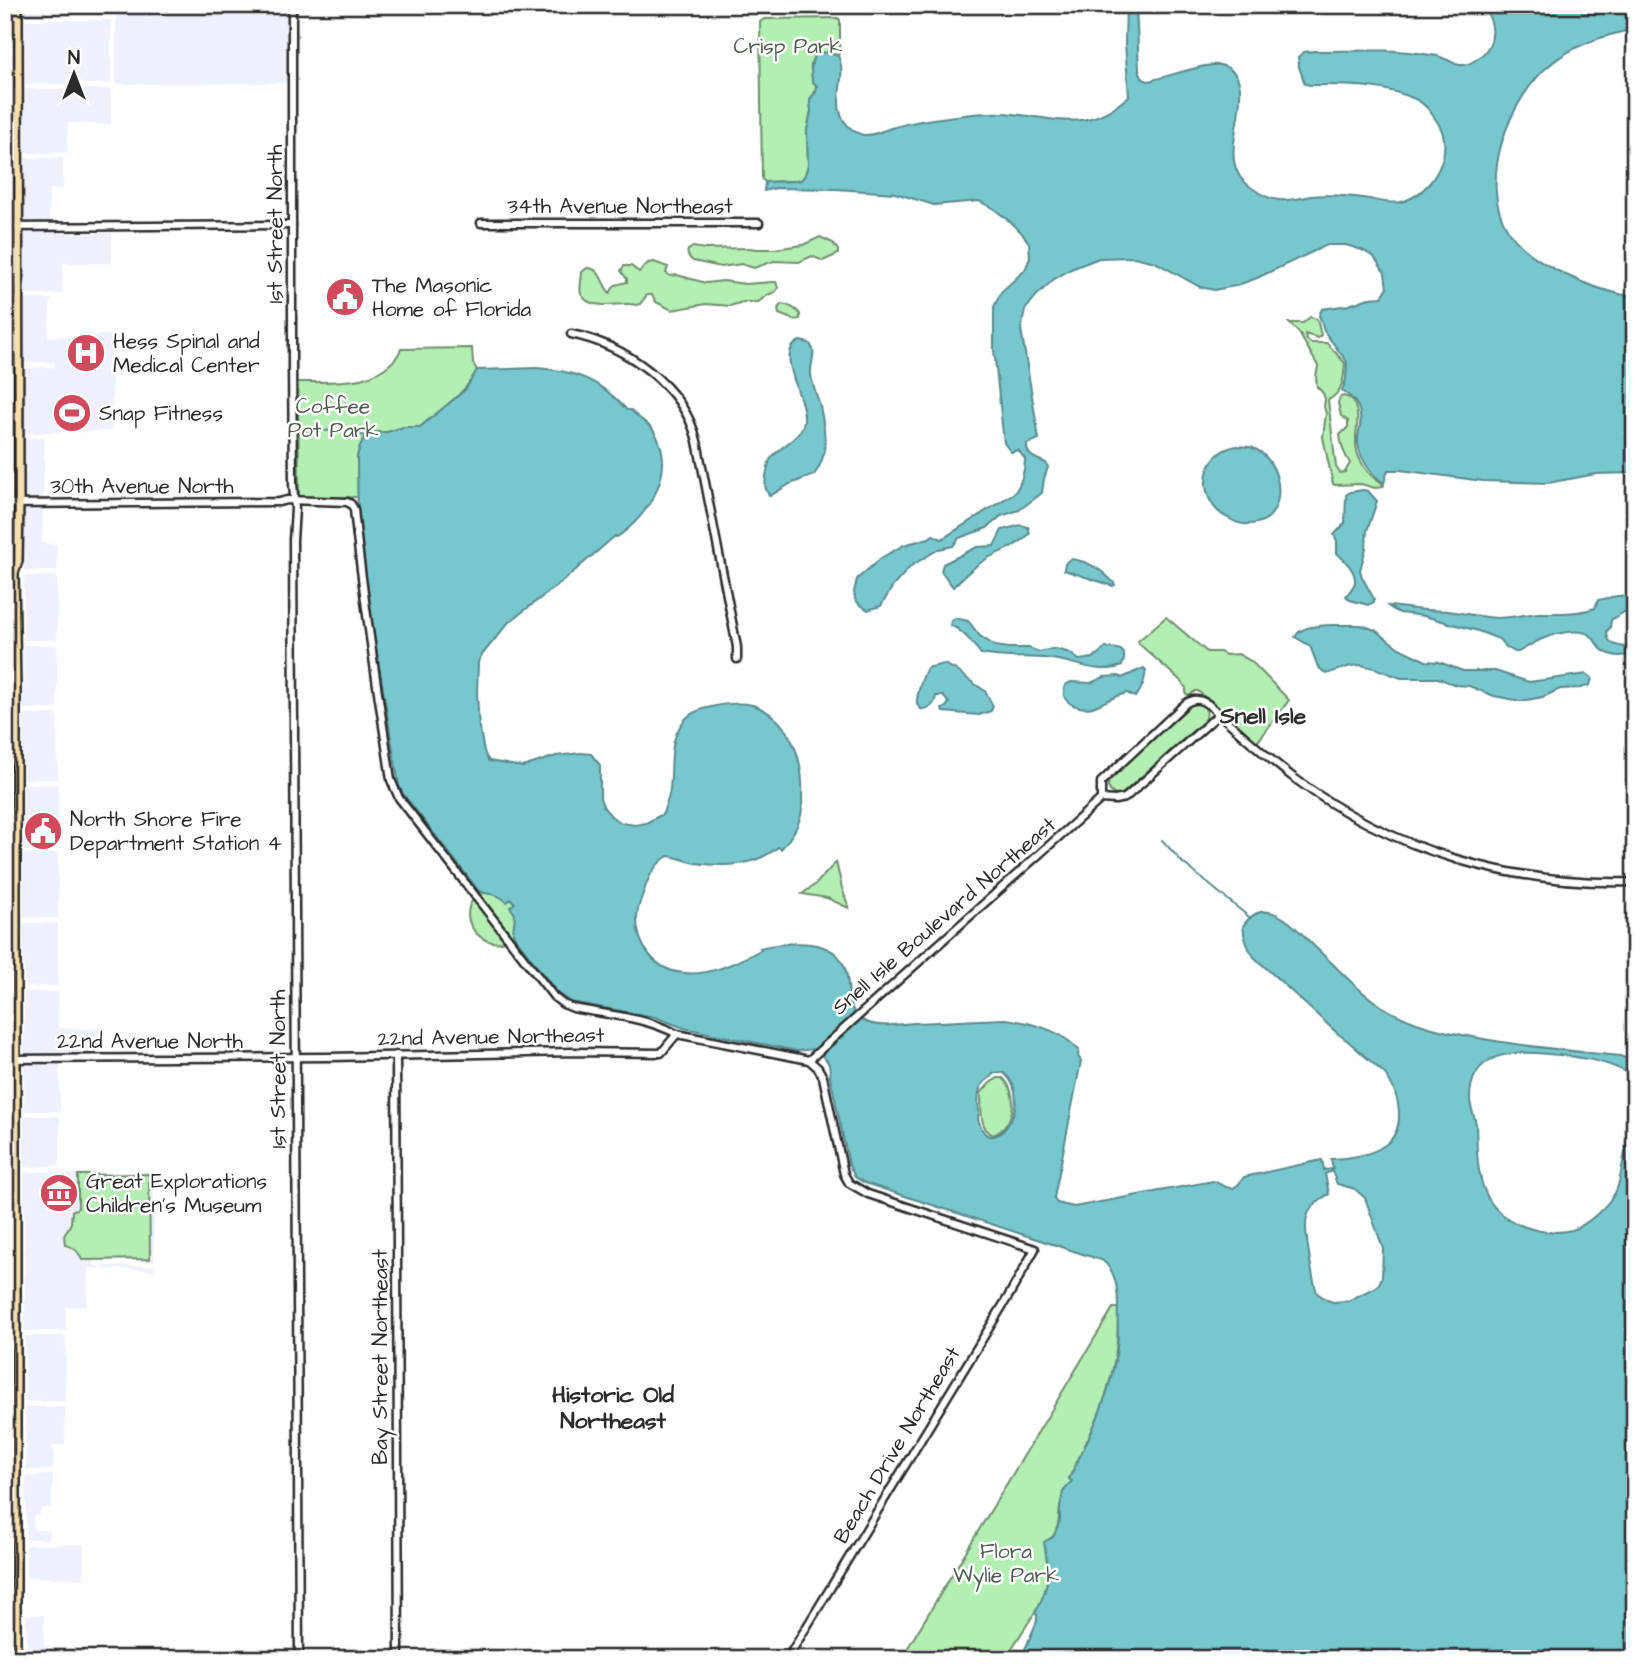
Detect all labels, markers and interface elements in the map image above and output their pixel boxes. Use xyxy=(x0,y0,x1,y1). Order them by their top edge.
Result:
park label: Crisp Park xyxy=(734,32,843,62)
north arrow xyxy=(38,38,108,108)
text: N xyxy=(68,45,80,72)
street label: 1st Street North xyxy=(261,144,290,303)
street label: 34th Avenue Northeast xyxy=(507,192,733,221)
place label: The Masonic Home of Florida xyxy=(372,271,532,324)
public building icon: The Masonic Home of Florida xyxy=(324,276,366,318)
place label: Hess Spinal and Medical Center xyxy=(113,327,260,380)
hospital icon: Hess Spinal and Medical Center xyxy=(65,332,107,374)
sports icon: Snap Fitness xyxy=(51,392,93,434)
park label: Coffee Pot Park xyxy=(288,392,378,445)
place label: Snap Fitness xyxy=(99,399,223,429)
street label: 30th Avenue North xyxy=(50,472,234,501)
district label: Snell Isle xyxy=(1219,700,1307,732)
place label: North Shore Fire Department Station 4 xyxy=(70,805,282,859)
public building icon: North Shore Fire Department Station 4 xyxy=(22,810,64,852)
street label: Snell Isle Boulevard Northeast xyxy=(826,810,1063,1021)
street label: 1st Street North xyxy=(264,989,293,1148)
street label: 22nd Avenue Northeast xyxy=(377,1021,605,1053)
street label: 22nd Avenue North xyxy=(57,1027,243,1056)
place label: Great Explorations Children's Museum xyxy=(86,1167,267,1220)
museum icon: Great Explorations Children's Museum xyxy=(38,1172,80,1214)
street label: Bay Street Northeast xyxy=(366,1249,397,1465)
street label: Beach Drive Northeast xyxy=(827,1341,968,1549)
district label: Historic Old Northeast xyxy=(552,1379,674,1437)
park label: Flora Wylie Park xyxy=(953,1537,1059,1592)

